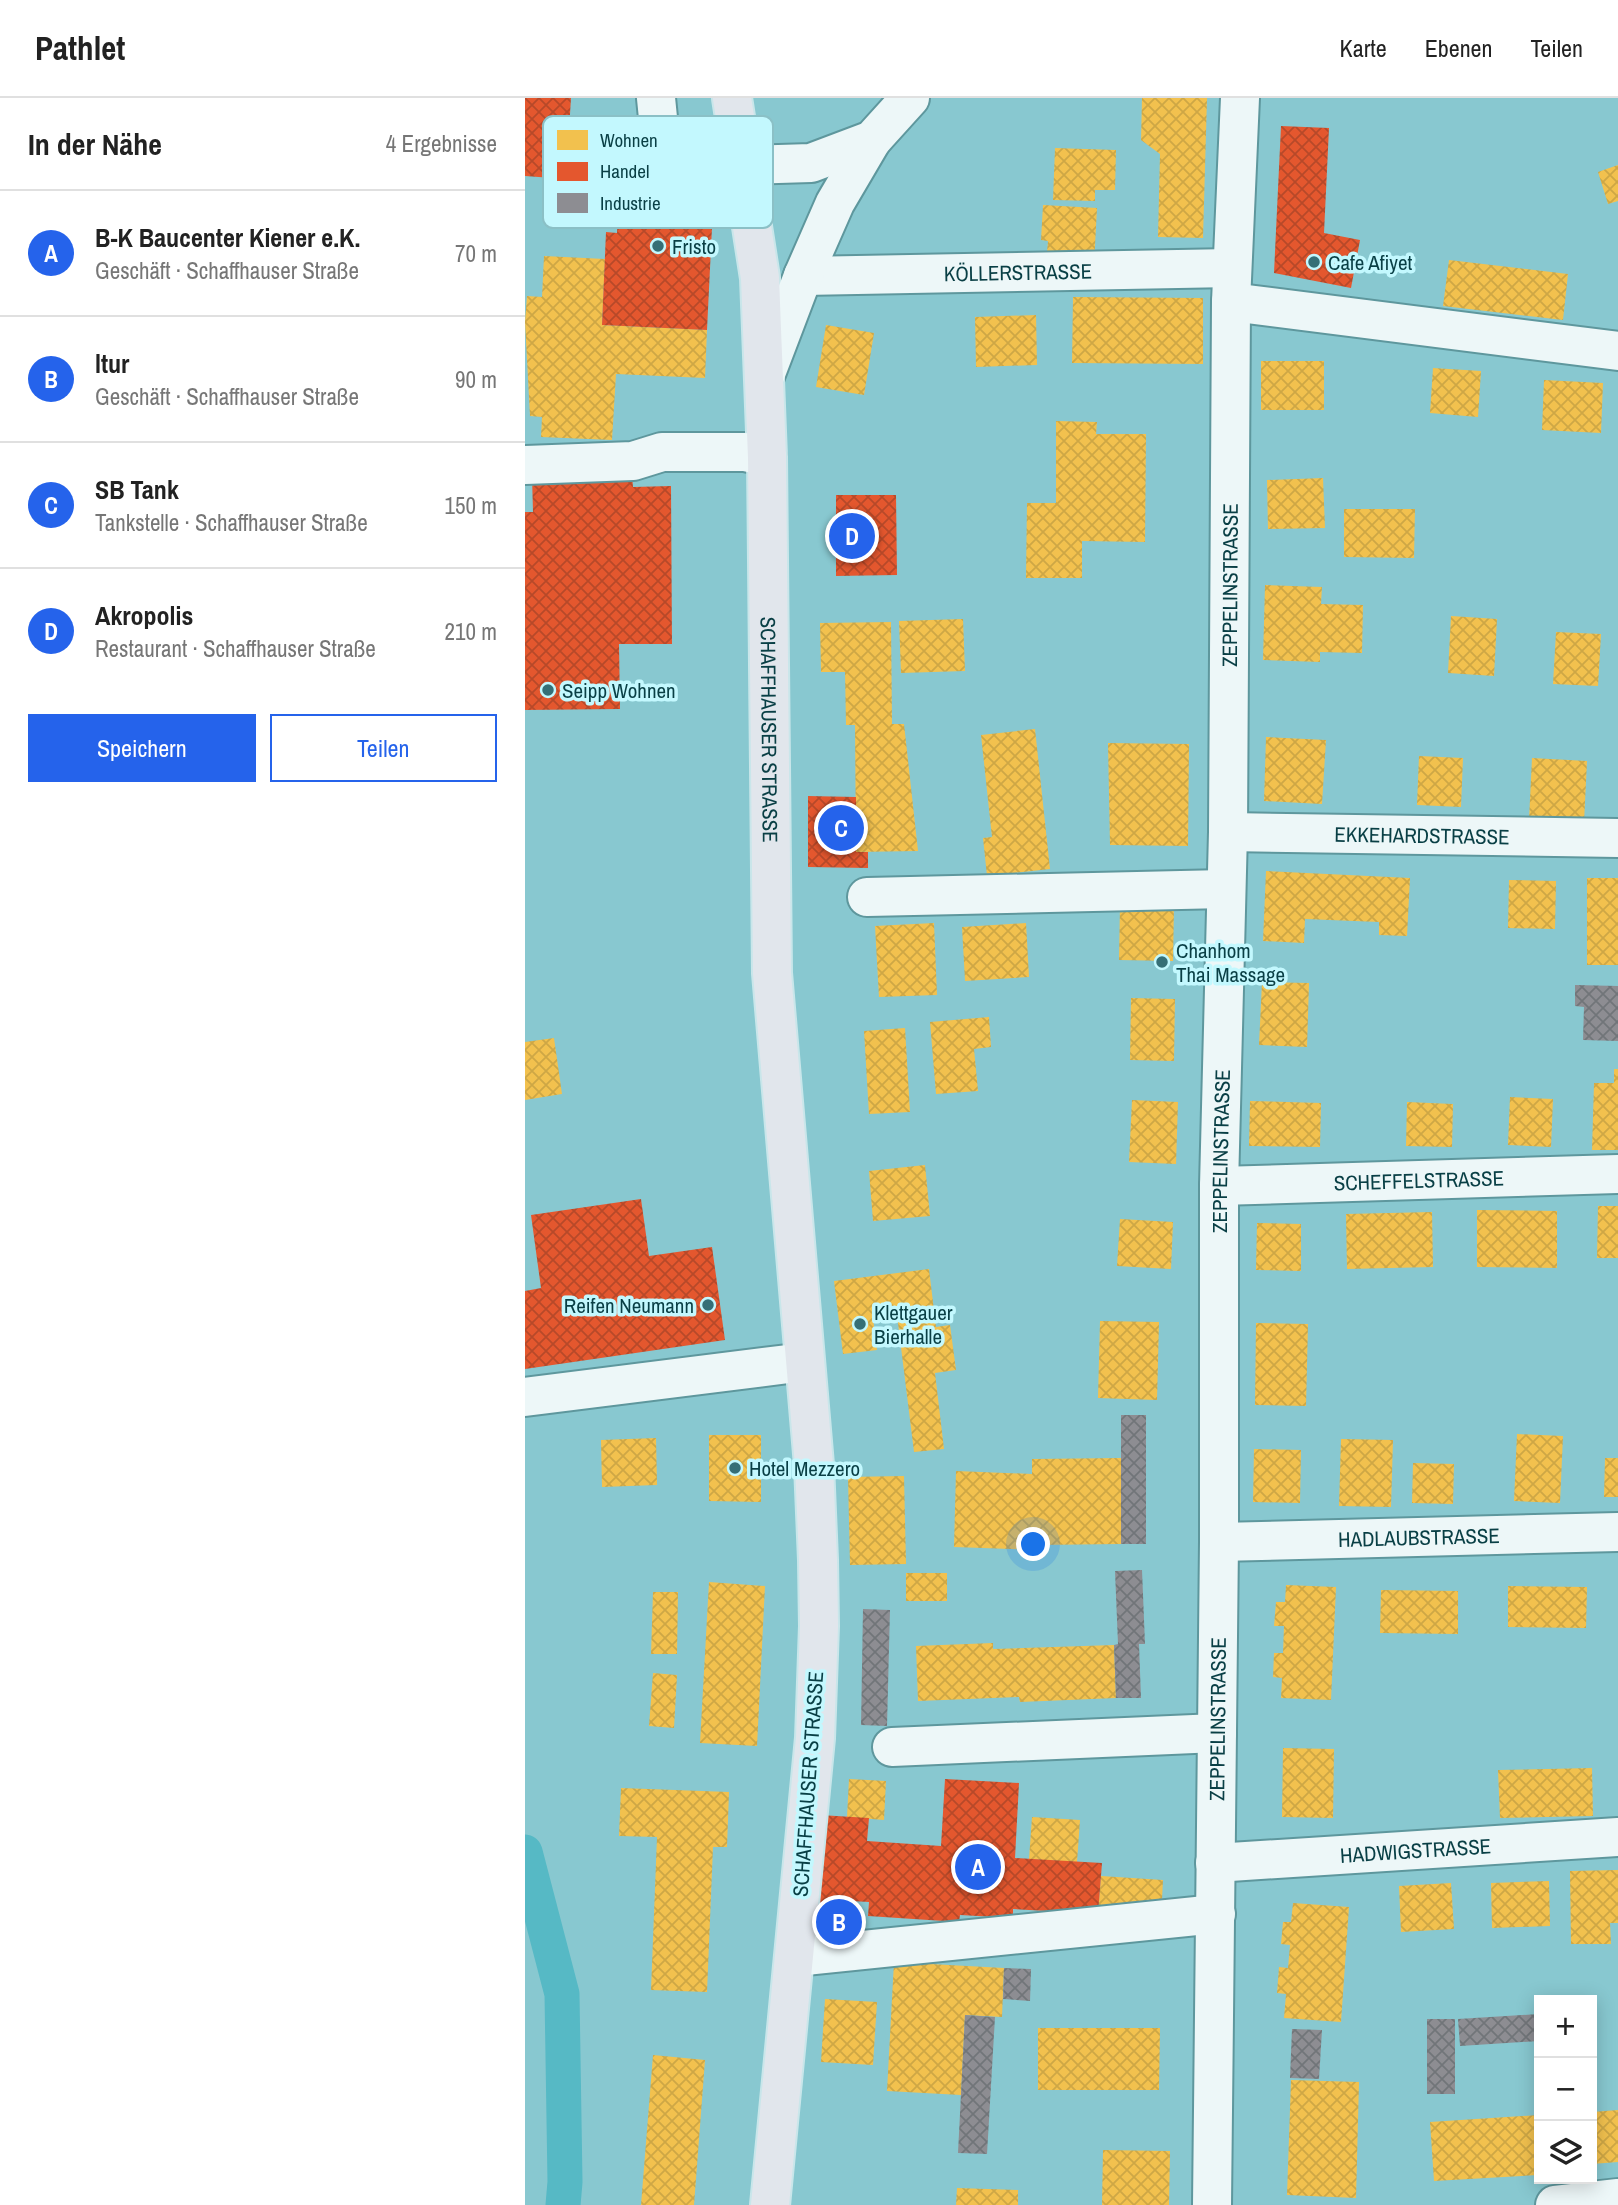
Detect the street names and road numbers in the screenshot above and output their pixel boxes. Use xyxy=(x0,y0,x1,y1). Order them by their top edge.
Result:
street label: KÖLLERSTRASSE xyxy=(943,256,1092,288)
street label: ZEPPELINSTRASSE xyxy=(1214,503,1244,667)
street label: SCHAFFHAUSER STRASSE xyxy=(754,617,785,843)
street label: EKKEHARDSTRASSE xyxy=(1334,819,1510,851)
street label: ZEPPELINSTRASSE xyxy=(1204,1069,1236,1233)
street label: SCHEFFELSTRASSE xyxy=(1333,1163,1505,1197)
street label: HADLAUBSTRASSE xyxy=(1338,1520,1500,1554)
street label: ZEPPELINSTRASSE xyxy=(1202,1637,1232,1801)
street label: SCHAFFHAUSER STRASSE xyxy=(786,1670,830,1898)
street label: HADWIGSTRASSE xyxy=(1339,1831,1492,1869)

